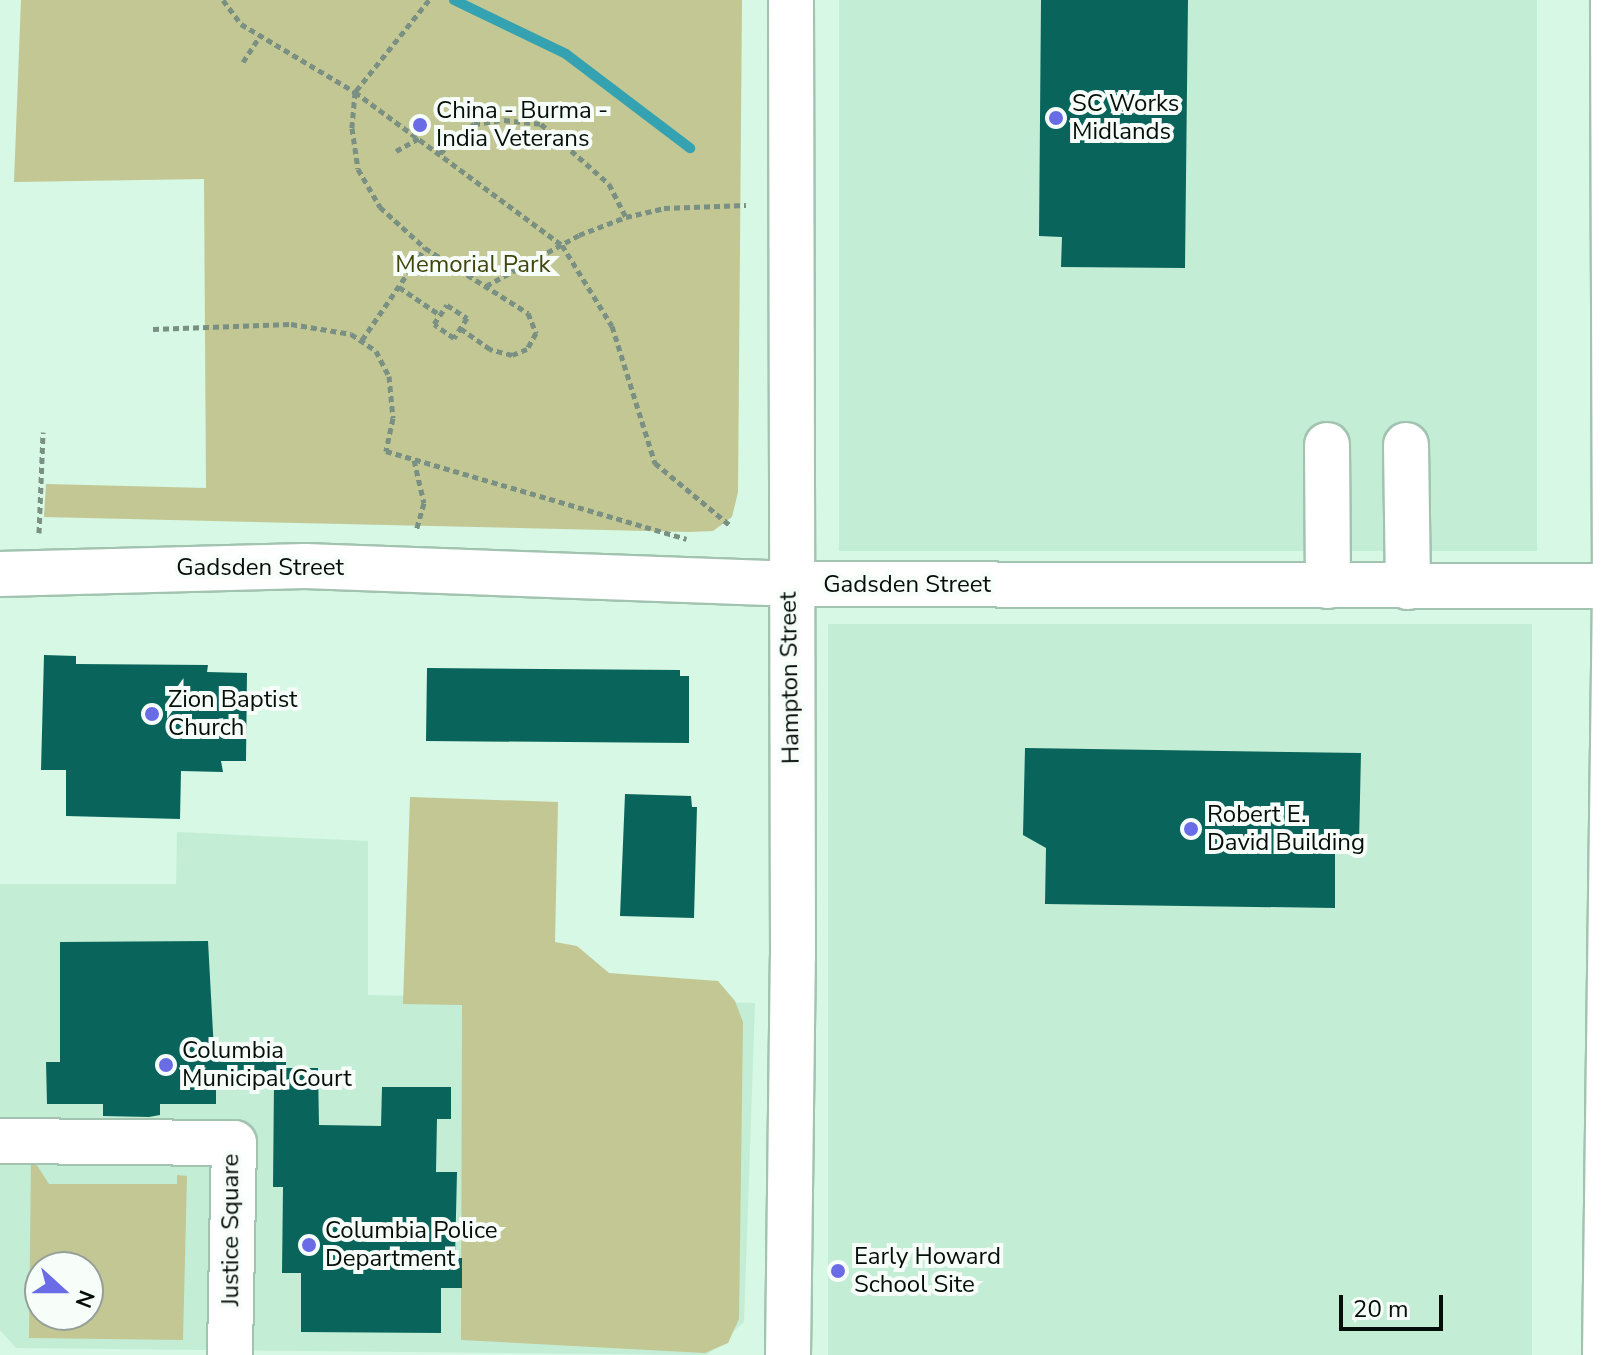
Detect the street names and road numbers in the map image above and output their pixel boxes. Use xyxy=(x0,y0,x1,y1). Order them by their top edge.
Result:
street label: Gadsden Street xyxy=(176,554,344,582)
street label: Gadsden Street xyxy=(823,571,991,599)
street label: Hampton Street xyxy=(774,592,806,764)
street label: Justice Square xyxy=(217,1154,245,1306)

